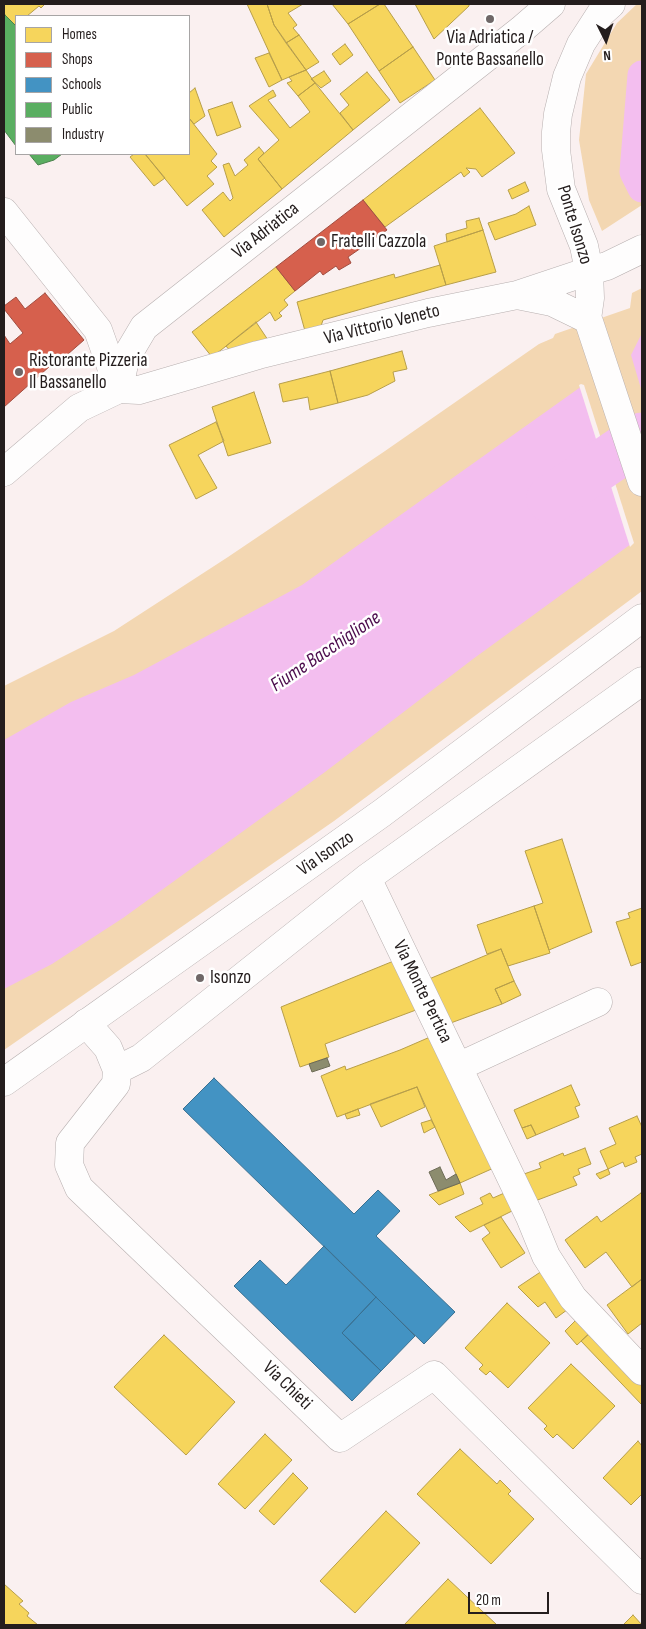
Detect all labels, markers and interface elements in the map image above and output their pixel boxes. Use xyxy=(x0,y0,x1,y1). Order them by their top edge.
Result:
marker: Via Adriatica / Ponte Bassanello xyxy=(484,13,496,25)
legend xyxy=(15,15,190,155)
north arrow xyxy=(581,15,631,65)
text: Homes xyxy=(62,25,97,44)
place label: Via Adriatica / Ponte Bassanello xyxy=(436,27,544,71)
text: N xyxy=(603,47,611,64)
text: Shops xyxy=(62,50,93,69)
text: Schools xyxy=(62,75,101,94)
text: Public xyxy=(62,100,93,119)
text: Industry xyxy=(62,125,104,144)
street label: Ponte Isonzo xyxy=(551,183,597,267)
street label: Via Adriatica xyxy=(228,198,304,264)
place label: Fratelli Cazzola xyxy=(331,231,426,253)
marker: Fratelli Cazzola xyxy=(315,236,327,248)
street label: Via Vittorio Veneto xyxy=(322,300,442,350)
place label: Ristorante Pizzeria Il Bassanello xyxy=(29,350,148,394)
marker: Ristorante Pizzeria Il Bassanello xyxy=(13,366,25,378)
water label: Fiume Bacchiglione xyxy=(266,606,386,698)
street label: Via Isonzo xyxy=(293,826,359,882)
street label: Via Monte Pertica xyxy=(387,937,457,1047)
place label: Isonzo xyxy=(210,967,251,989)
marker: Isonzo xyxy=(194,972,206,984)
street label: Via Chieti xyxy=(257,1357,317,1415)
scale bar xyxy=(471,1582,552,1614)
text: 20 m xyxy=(476,1591,501,1610)

